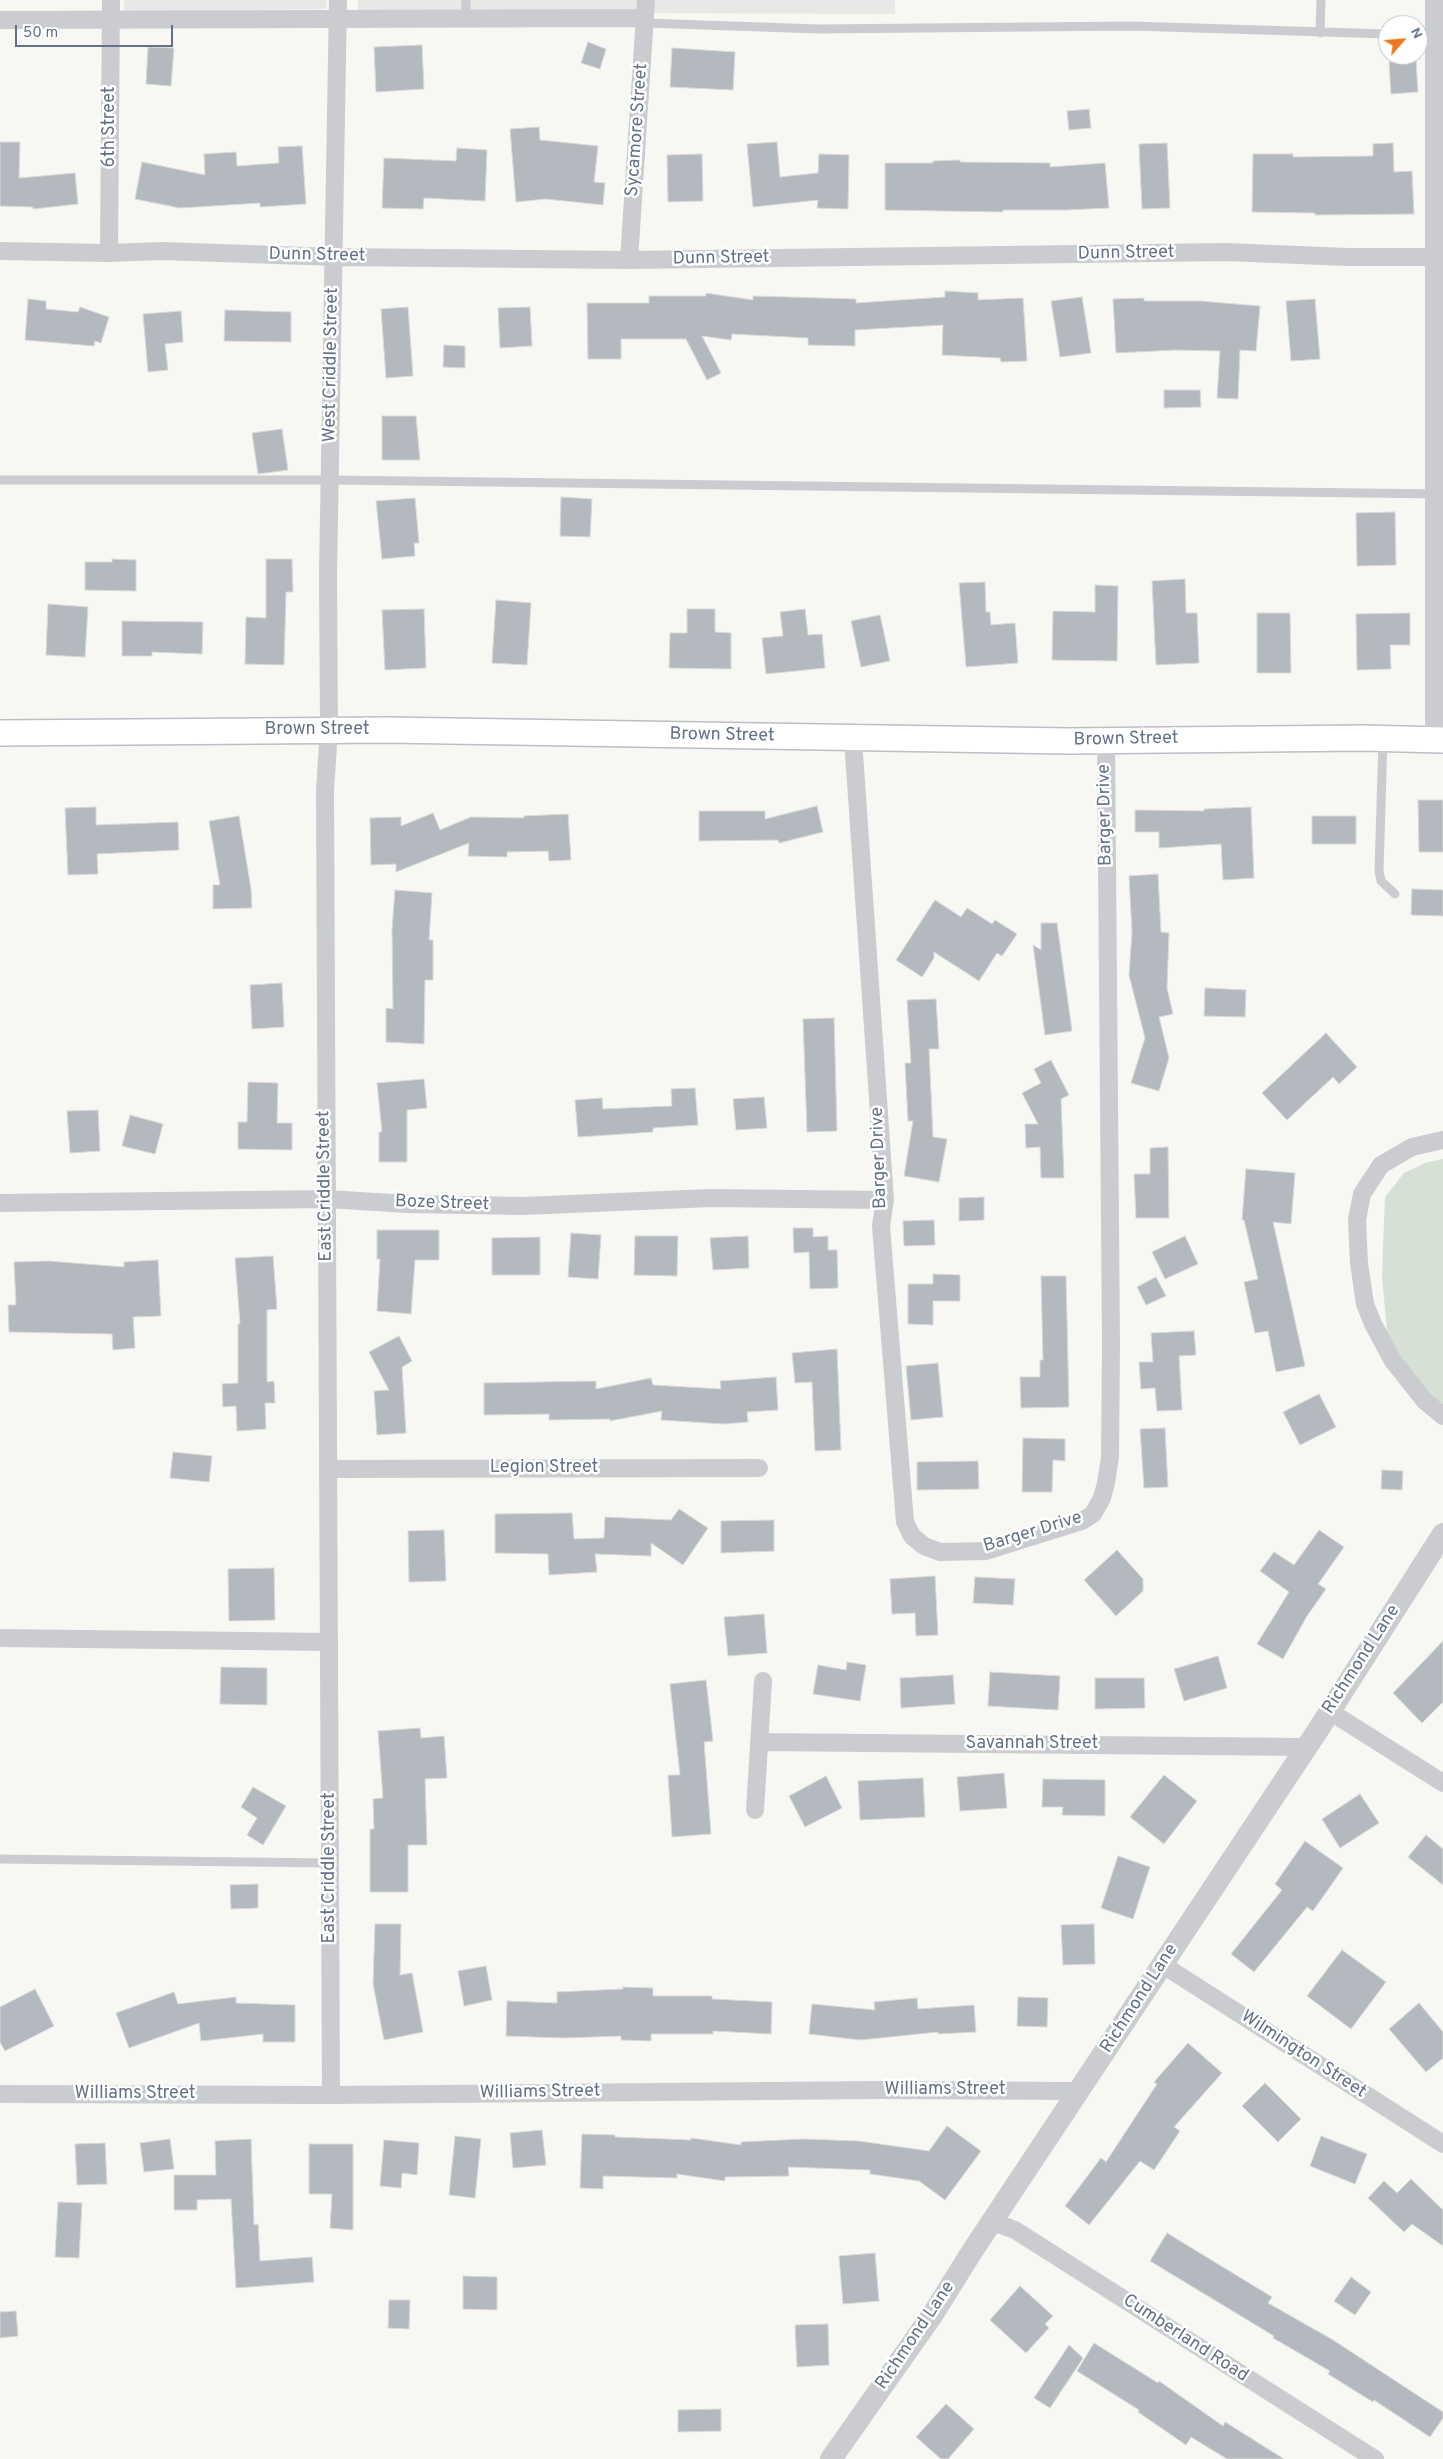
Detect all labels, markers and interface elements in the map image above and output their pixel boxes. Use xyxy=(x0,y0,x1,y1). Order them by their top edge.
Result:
scale bar xyxy=(18,15,175,47)
north arrow xyxy=(1378,15,1428,65)
text: 50 m xyxy=(23,24,58,43)
text: N xyxy=(1406,25,1426,42)
street label: Sycamore Street xyxy=(623,62,653,198)
street label: 6th Street xyxy=(99,86,121,168)
street label: Dunn Street xyxy=(1077,242,1175,266)
street label: Dunn Street xyxy=(268,244,366,268)
street label: Dunn Street xyxy=(672,247,770,271)
street label: West Criddle Street xyxy=(320,287,344,443)
street label: Brown Street xyxy=(264,719,370,741)
street label: Brown Street xyxy=(669,724,775,748)
street label: Brown Street xyxy=(1073,728,1179,752)
street label: Barger Drive xyxy=(1094,764,1118,866)
street label: Barger Drive xyxy=(867,1107,893,1209)
street label: East Criddle Street xyxy=(314,1110,338,1262)
street label: Boze Street xyxy=(395,1192,489,1216)
street label: Legion Street xyxy=(490,1457,598,1479)
street label: Barger Drive xyxy=(981,1508,1085,1558)
street label: Richmond Lane xyxy=(1319,1601,1405,1719)
street label: Savannah Street xyxy=(966,1733,1098,1755)
street label: East Criddle Street xyxy=(319,1792,341,1944)
street label: Richmond Lane xyxy=(1097,1940,1183,2058)
street label: Wilmington Street xyxy=(1236,2006,1370,2104)
street label: Williams Street xyxy=(885,2079,1005,2101)
street label: Williams Street xyxy=(479,2081,601,2105)
street label: Williams Street xyxy=(75,2083,195,2105)
street label: Richmond Lane xyxy=(872,2278,960,2394)
street label: Cumberland Road xyxy=(1118,2290,1252,2388)

